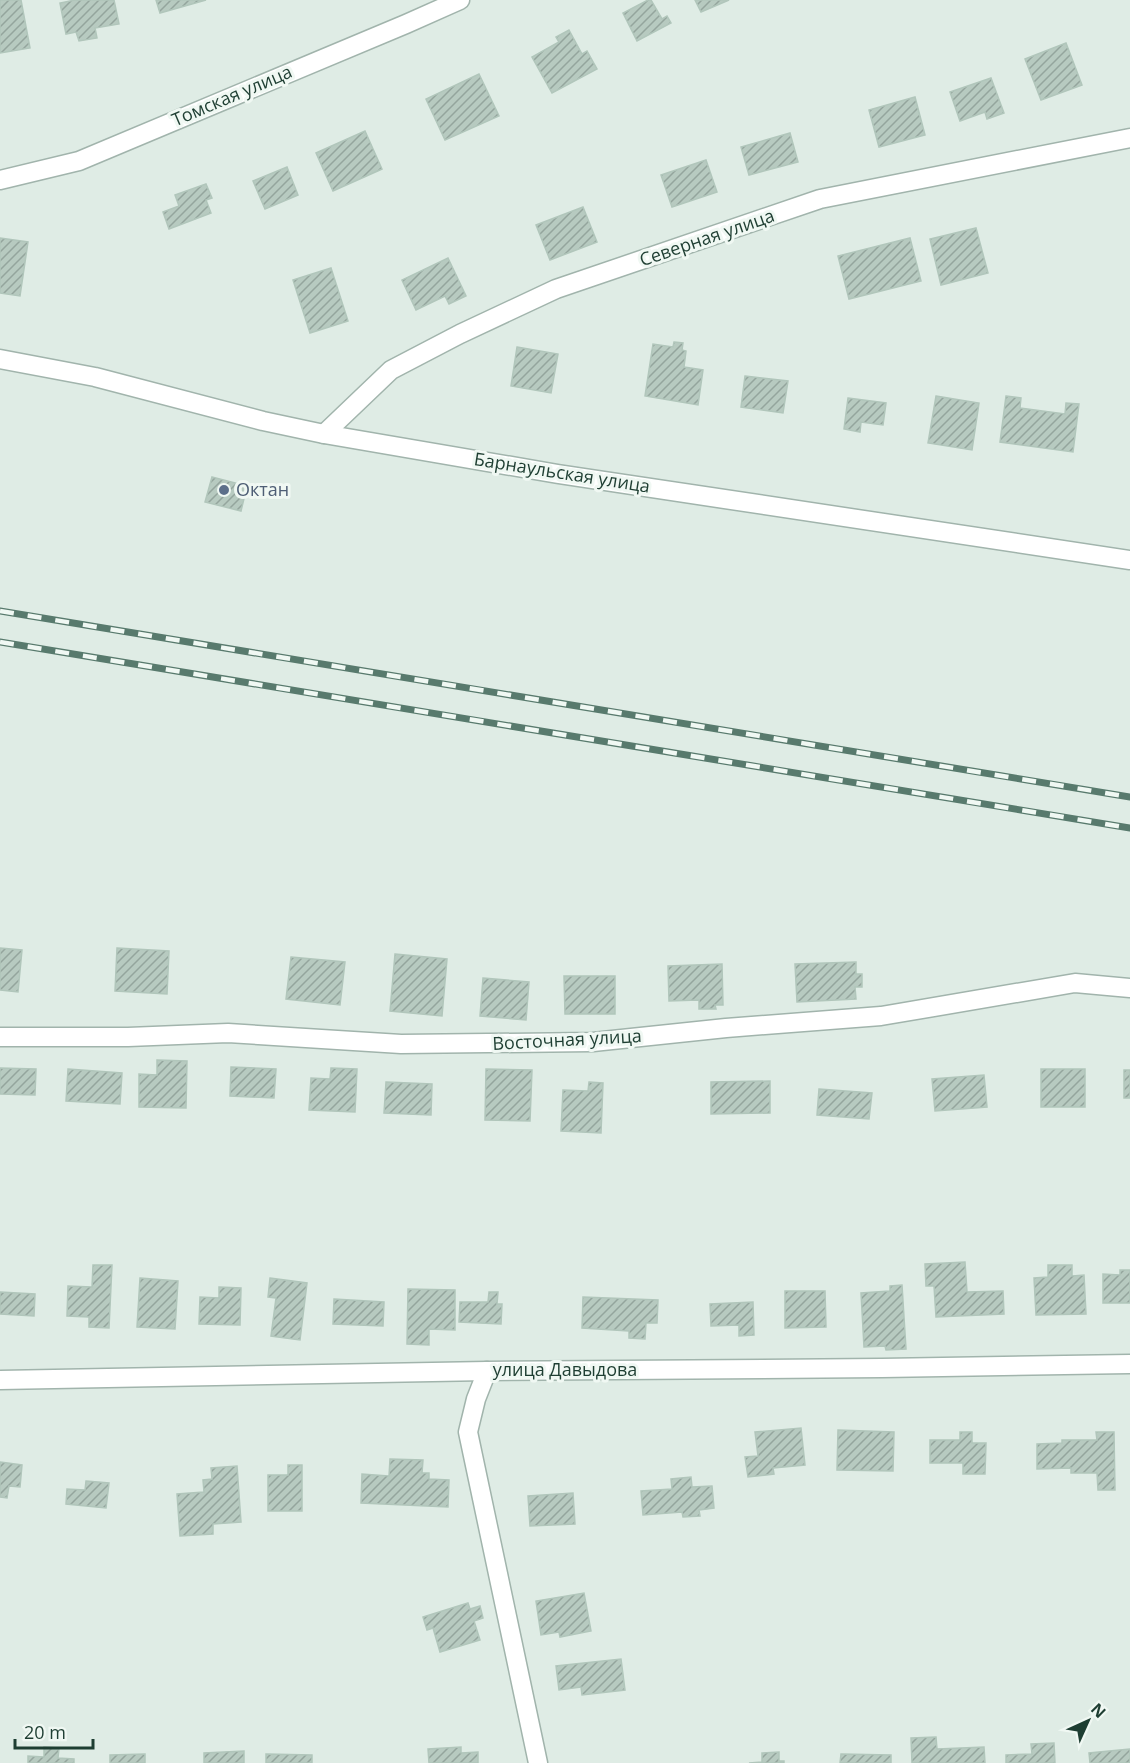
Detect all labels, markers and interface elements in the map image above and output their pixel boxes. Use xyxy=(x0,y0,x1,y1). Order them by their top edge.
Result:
street label: Томская улица xyxy=(168,59,295,131)
street label: Северная улица xyxy=(636,203,777,271)
street label: Барнаульская улица xyxy=(472,446,652,498)
place label: Октан xyxy=(236,477,289,501)
marker: Октан xyxy=(217,483,231,497)
street label: Восточная улица xyxy=(492,1023,642,1055)
street label: улица Давыдова xyxy=(493,1357,637,1381)
north arrow xyxy=(1058,1691,1118,1751)
text: N xyxy=(1086,1698,1111,1723)
scale bar xyxy=(15,1712,93,1750)
text: 20 m xyxy=(24,1720,66,1744)

